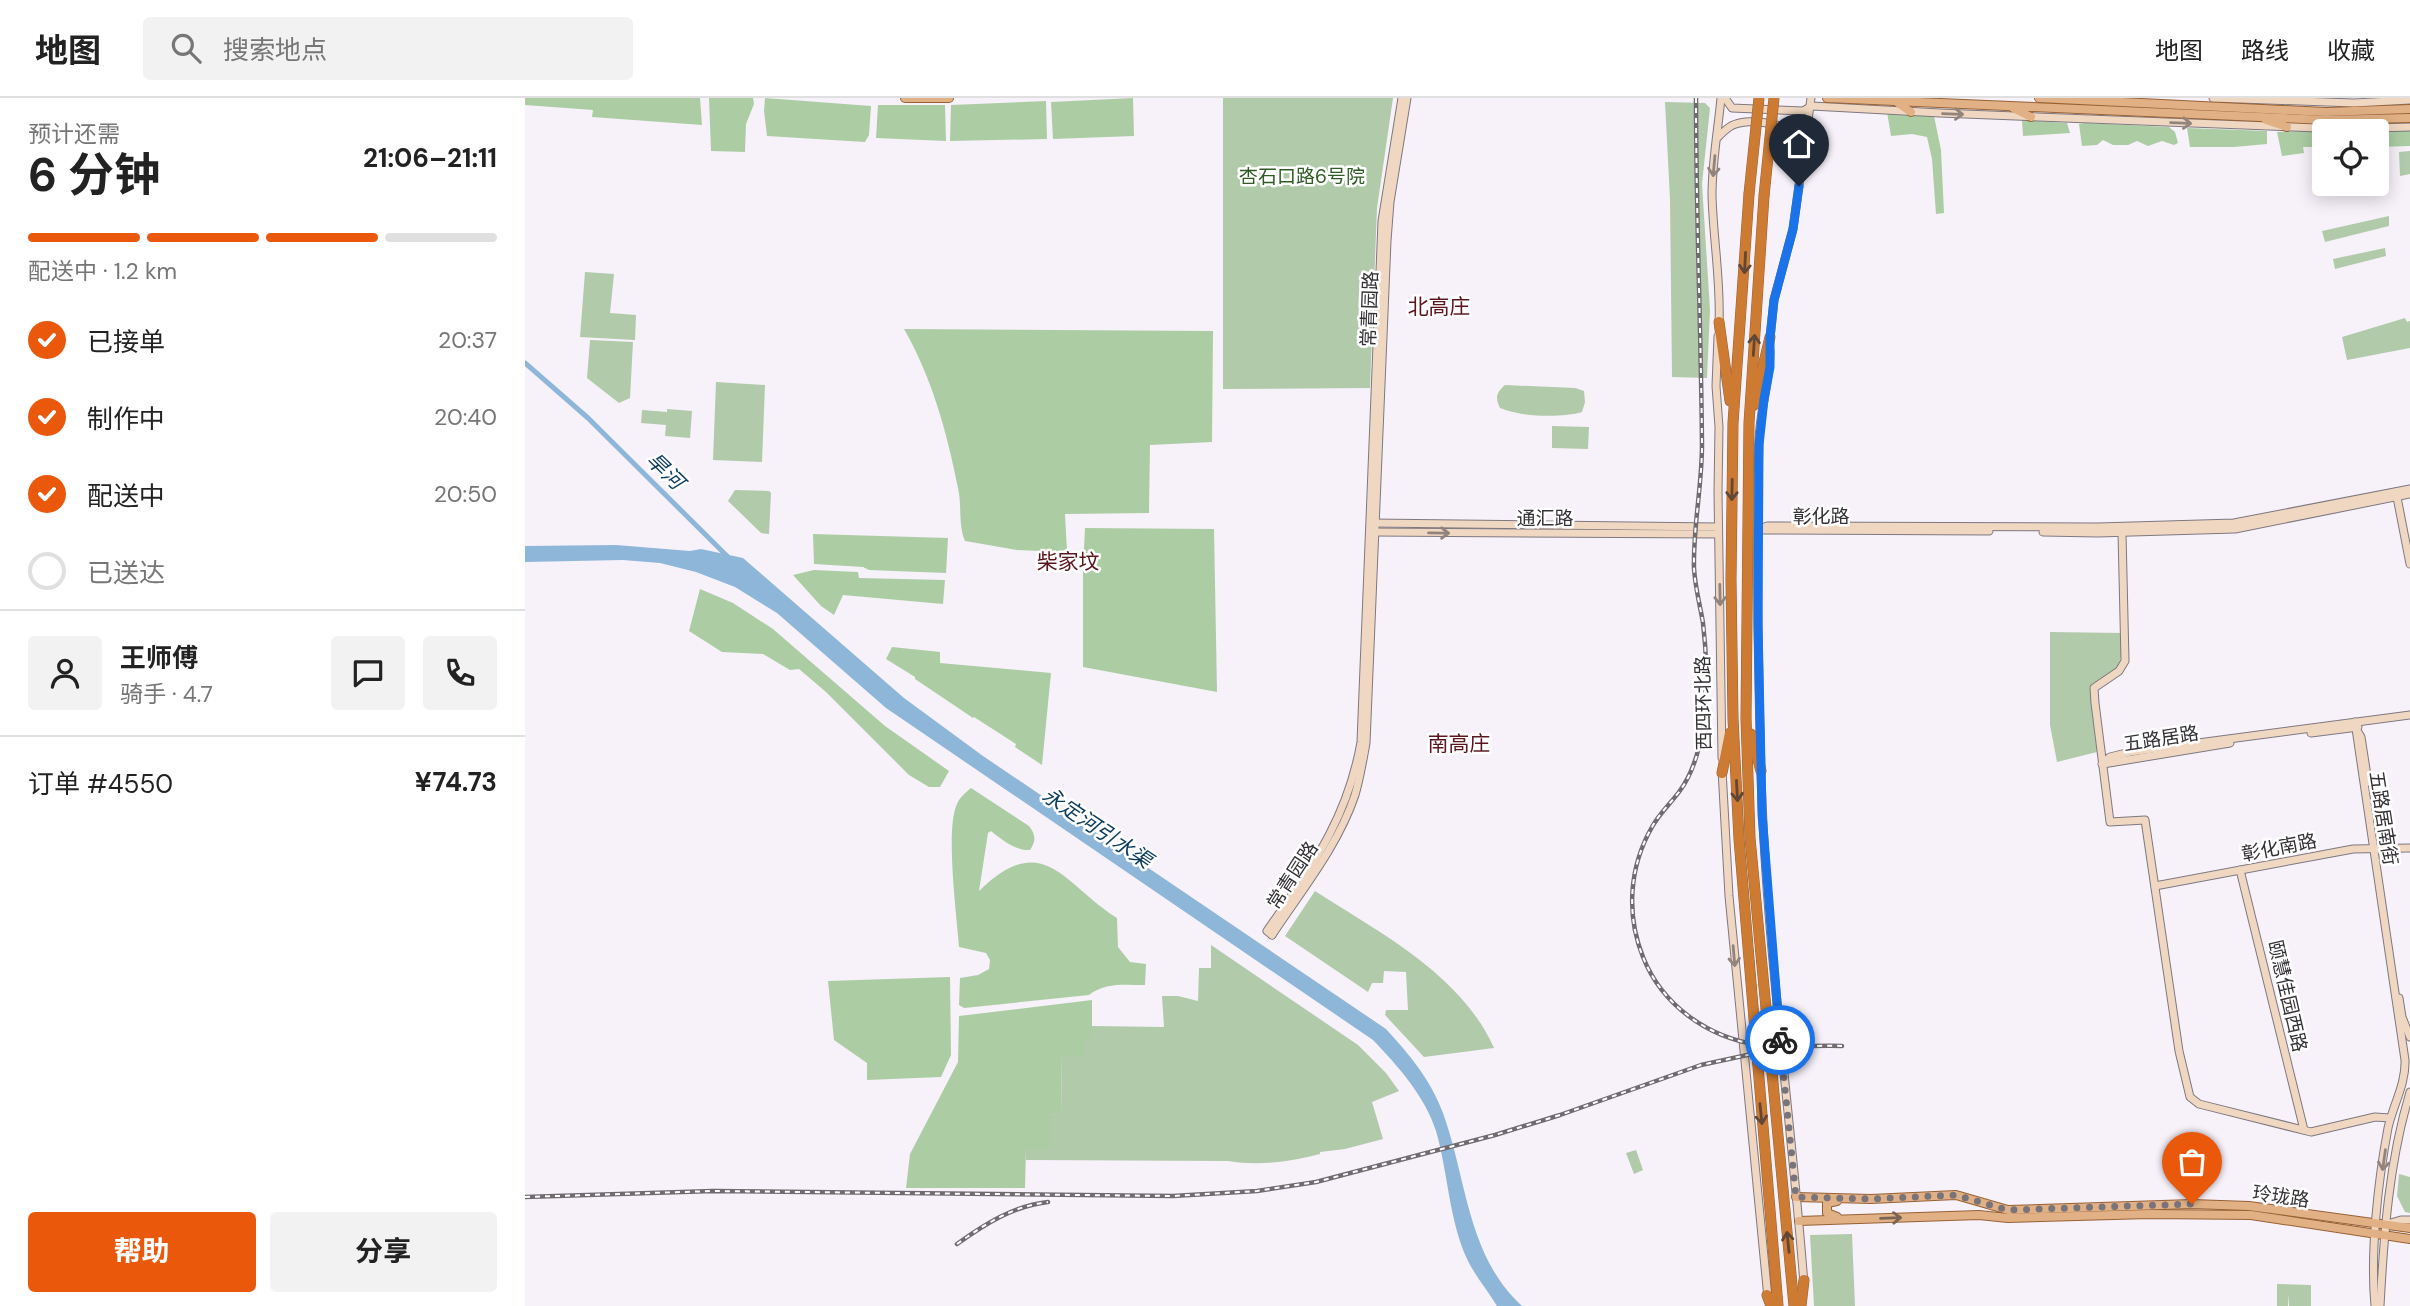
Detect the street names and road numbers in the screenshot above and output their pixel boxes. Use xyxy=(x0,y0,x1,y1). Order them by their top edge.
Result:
street label: 常青园路 xyxy=(1356,271,1383,347)
street label: 彰化路 xyxy=(1792,504,1850,529)
street label: 通汇路 xyxy=(1516,506,1574,531)
street label: 西四环北路 xyxy=(1690,655,1717,751)
street label: 五路居路 xyxy=(2122,720,2201,757)
street label: 五路居南街 xyxy=(2364,769,2403,867)
street label: 彰化南路 xyxy=(2239,828,2319,867)
street label: 常青园路 xyxy=(1261,837,1324,914)
street label: 颐慧佳园西路 xyxy=(2263,938,2313,1054)
street label: 玲珑路 xyxy=(2251,1180,2311,1213)

